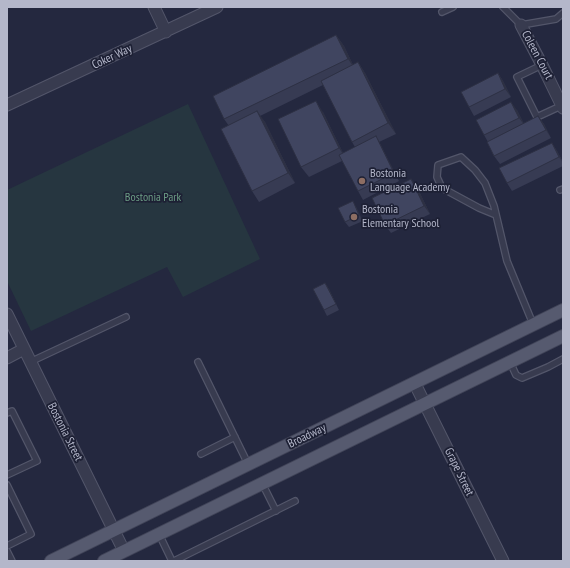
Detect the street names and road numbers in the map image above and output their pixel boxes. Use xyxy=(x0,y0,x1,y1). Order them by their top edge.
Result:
street label: Coleen Court xyxy=(518,28,556,82)
street label: Coker Way xyxy=(90,41,134,73)
street label: Bostonia Street xyxy=(44,401,86,463)
street label: Broadway xyxy=(286,421,328,451)
street label: Grape Street xyxy=(441,446,477,498)

